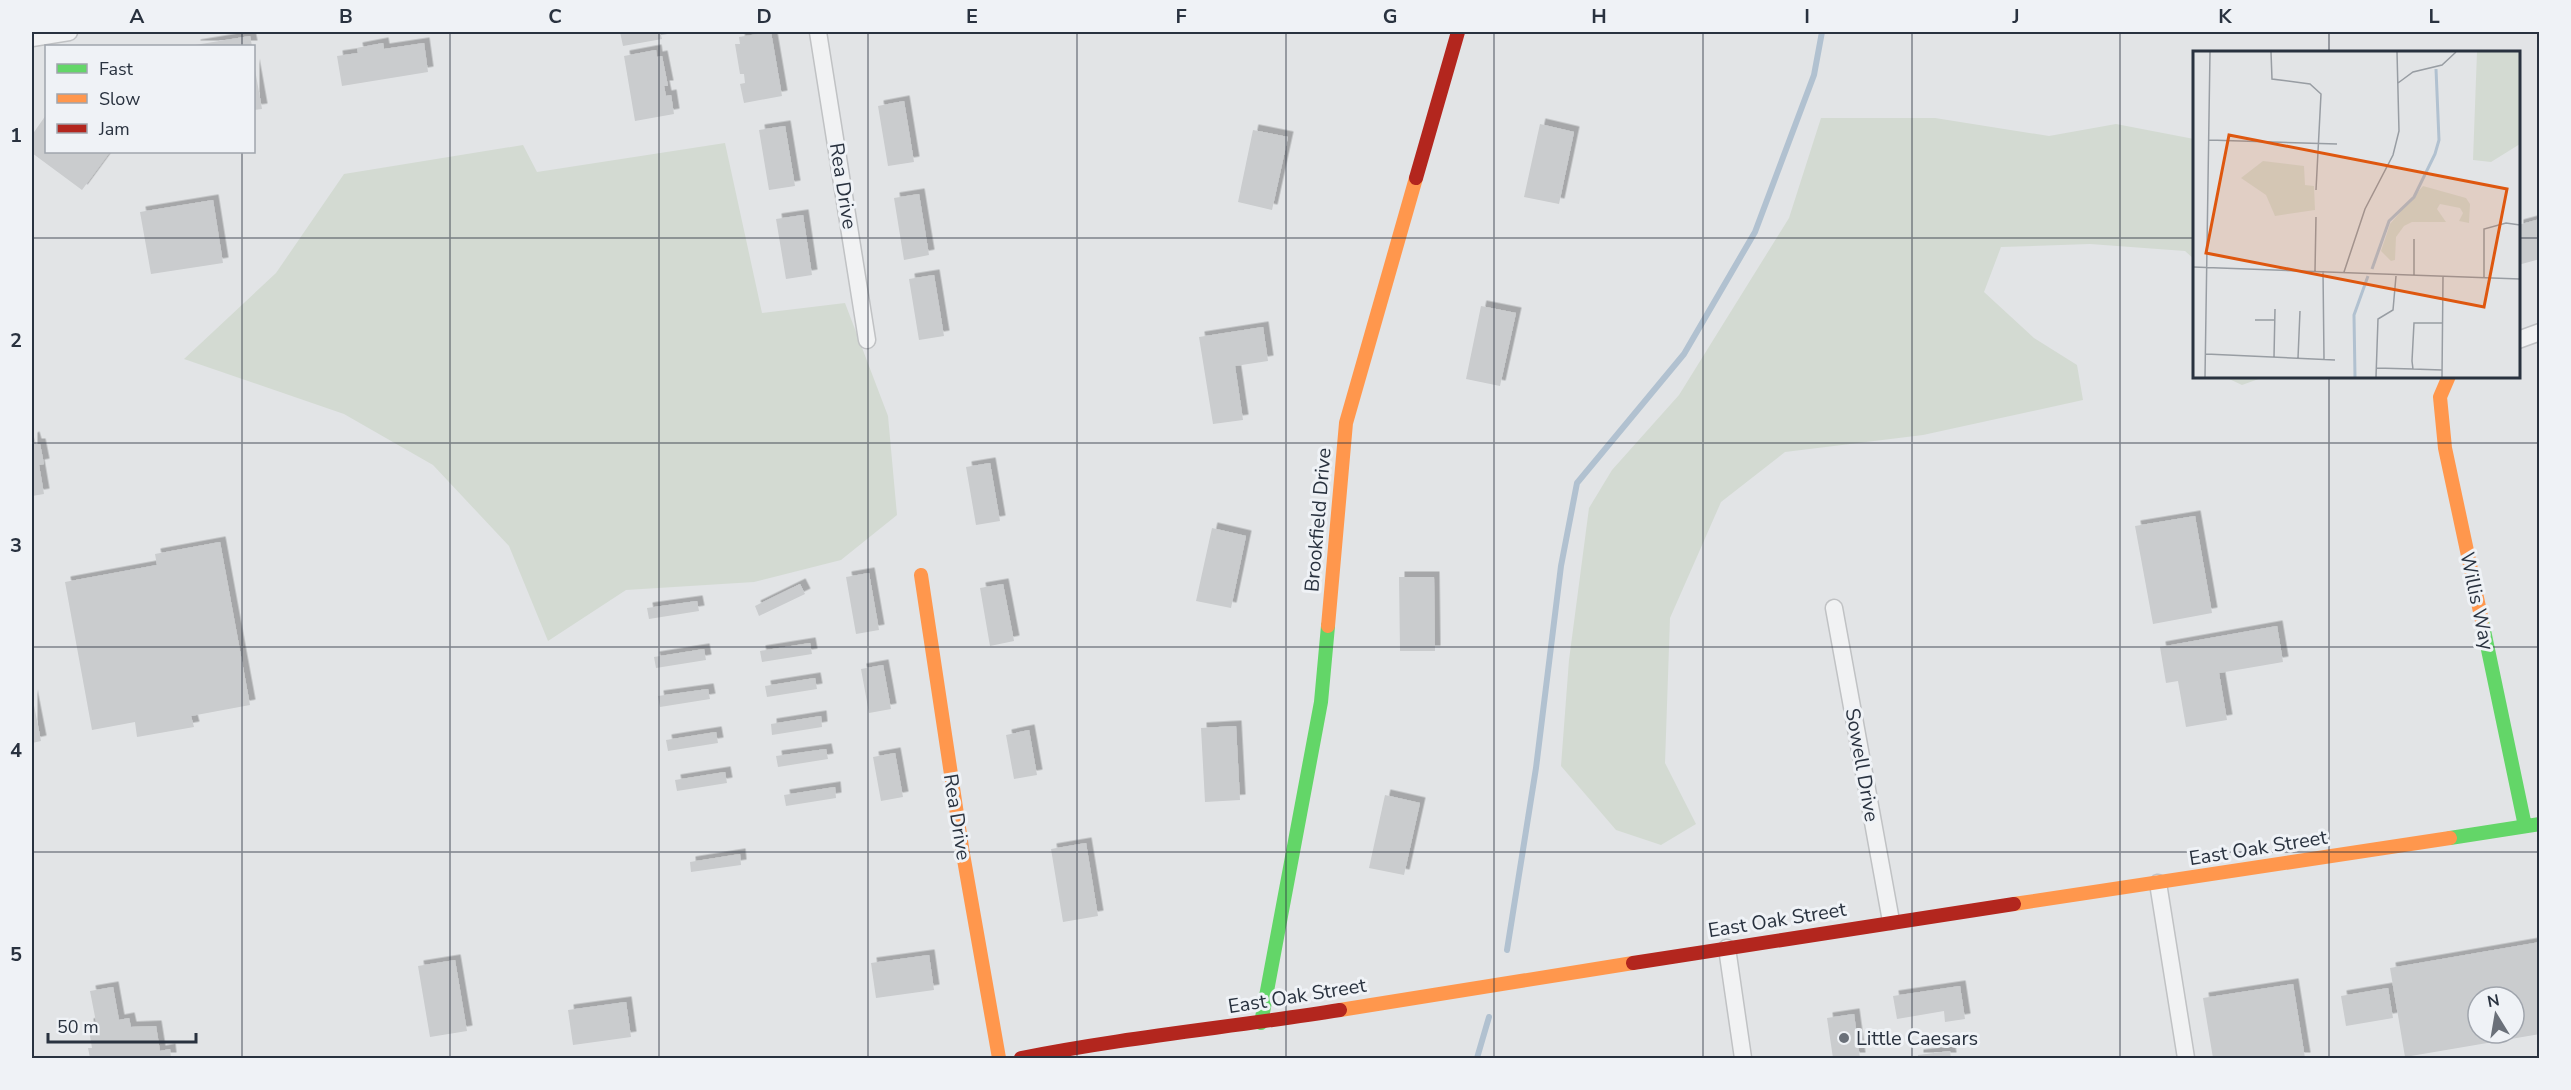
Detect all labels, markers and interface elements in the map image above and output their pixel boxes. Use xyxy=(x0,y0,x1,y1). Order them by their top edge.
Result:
text: A xyxy=(130,3,145,30)
text: B xyxy=(339,3,353,30)
text: C xyxy=(548,3,562,30)
text: D xyxy=(756,3,772,30)
text: E xyxy=(966,3,978,30)
text: F xyxy=(1175,3,1187,30)
text: G xyxy=(1383,3,1397,30)
text: H xyxy=(1591,3,1607,30)
text: I xyxy=(1804,3,1810,30)
text: J xyxy=(2011,3,2020,30)
text: K xyxy=(2218,3,2232,30)
text: L xyxy=(2428,3,2440,30)
legend xyxy=(45,45,255,153)
inset map xyxy=(2193,51,2520,378)
text: Fast xyxy=(99,57,134,81)
text: Slow xyxy=(99,87,140,111)
text: Jam xyxy=(98,117,130,141)
text: 1 xyxy=(10,122,22,149)
street label: Rea Drive xyxy=(823,141,863,231)
text: 2 xyxy=(10,327,22,354)
street label: Brookfield Drive xyxy=(1298,447,1338,593)
text: 3 xyxy=(10,532,22,559)
street label: Willis Way xyxy=(2453,549,2501,653)
street label: Sowell Drive xyxy=(1839,706,1885,824)
text: 4 xyxy=(10,737,22,764)
street label: Rea Drive xyxy=(937,772,977,862)
street label: East Oak Street xyxy=(2187,824,2330,872)
street label: East Oak Street xyxy=(1706,896,1849,944)
text: 5 xyxy=(10,941,22,968)
street label: East Oak Street xyxy=(1226,972,1369,1020)
north arrow xyxy=(2466,985,2526,1045)
text: N xyxy=(2485,989,2501,1013)
scale bar xyxy=(48,1006,196,1044)
text: 50 m xyxy=(57,1015,99,1039)
place label: Little Caesars xyxy=(1856,1025,1978,1052)
marker: Little Caesars xyxy=(1837,1031,1851,1045)

